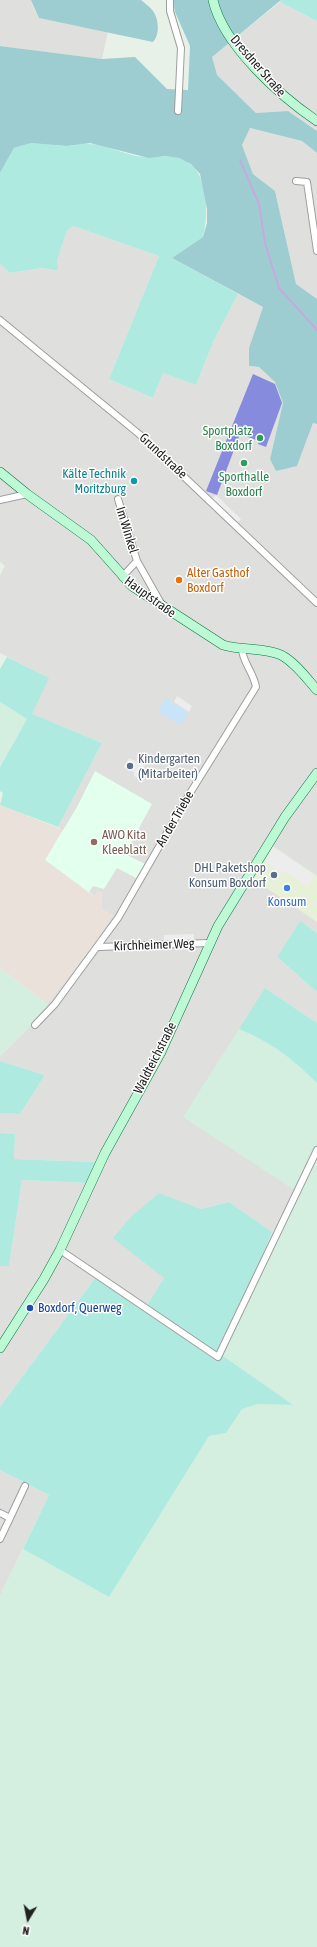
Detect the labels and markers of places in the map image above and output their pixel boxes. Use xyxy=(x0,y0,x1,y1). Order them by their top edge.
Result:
place label: Sportplatz Boxdorf xyxy=(203,423,252,454)
marker: Sportplatz Boxdorf xyxy=(255,433,265,443)
marker: Sporthalle Boxdorf xyxy=(239,458,249,468)
place label: Kälte Technik Moritzburg xyxy=(62,466,126,497)
place label: Sporthalle Boxdorf xyxy=(219,469,269,500)
marker: Kälte Technik Moritzburg xyxy=(129,476,139,486)
place label: Alter Gasthof Boxdorf xyxy=(187,565,249,596)
marker: Alter Gasthof Boxdorf xyxy=(174,575,184,585)
place label: Kindergarten (Mitarbeiter) xyxy=(138,751,200,782)
marker: Kindergarten (Mitarbeiter) xyxy=(125,761,135,771)
place label: AWO Kita Kleeblatt xyxy=(102,827,147,858)
marker: AWO Kita Kleeblatt xyxy=(89,837,99,847)
place label: DHL Paketshop Konsum Boxdorf xyxy=(189,860,266,891)
marker: DHL Paketshop Konsum Boxdorf xyxy=(269,870,279,880)
marker: Konsum xyxy=(282,883,292,893)
place label: Konsum xyxy=(268,894,306,910)
place label: Boxdorf, Querweg xyxy=(38,1300,122,1316)
marker: Boxdorf, Querweg xyxy=(25,1303,35,1313)

